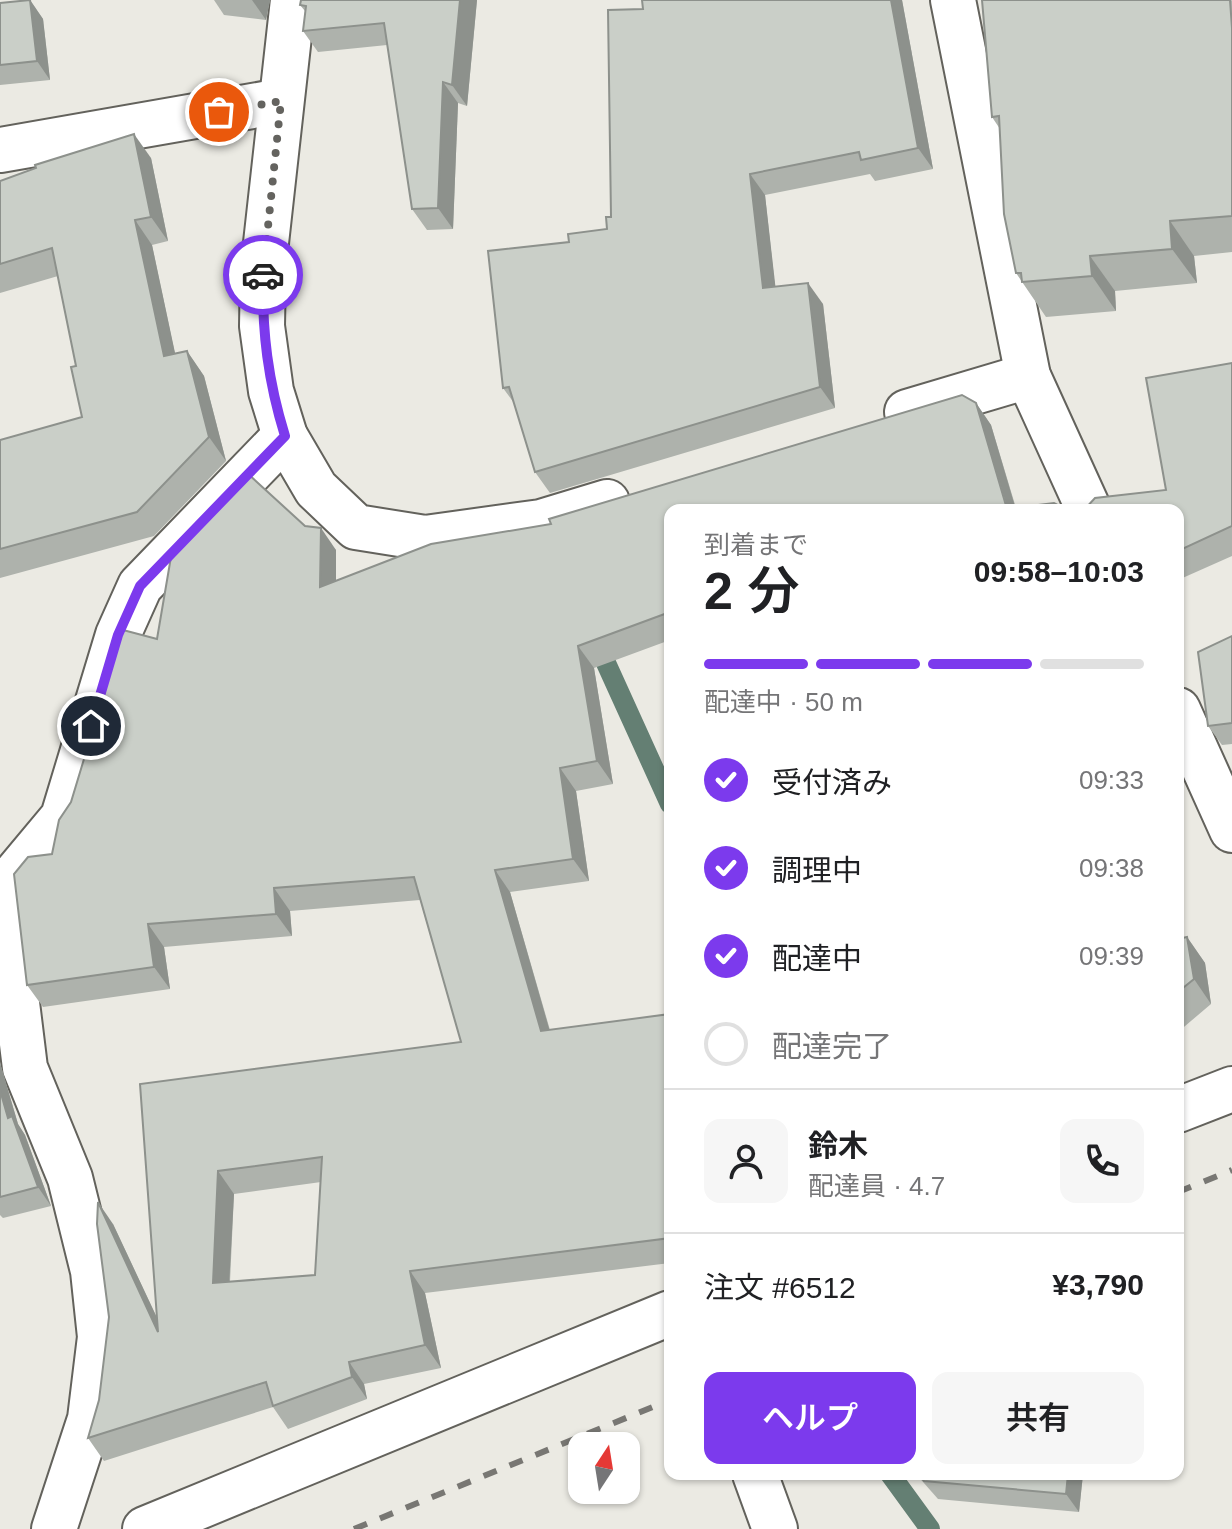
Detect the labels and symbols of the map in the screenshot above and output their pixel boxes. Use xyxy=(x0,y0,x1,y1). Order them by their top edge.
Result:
pin xyxy=(185,78,253,146)
courier xyxy=(223,235,303,315)
pin xyxy=(57,692,125,760)
north arrow xyxy=(568,1432,640,1504)

